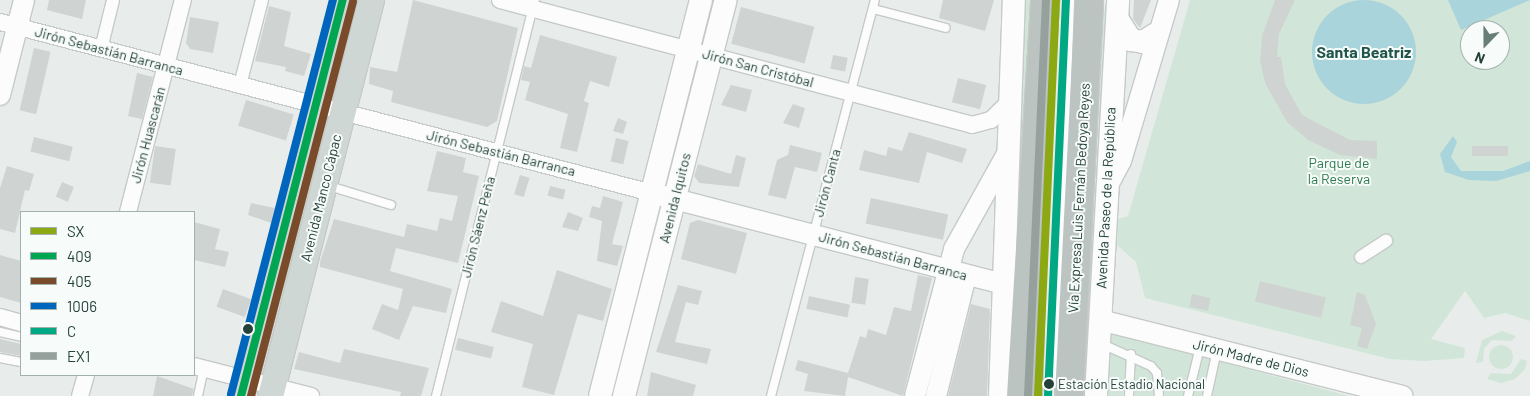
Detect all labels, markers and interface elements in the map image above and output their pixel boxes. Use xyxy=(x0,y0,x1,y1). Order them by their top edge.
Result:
north arrow xyxy=(1460,20,1510,70)
street label: Jirón Sebastián Barranca xyxy=(33,23,185,79)
district label: Santa Beatriz xyxy=(1317,42,1411,62)
street label: Jirón San Cristóbal xyxy=(701,45,815,91)
text: N xyxy=(1472,49,1487,68)
street label: Vía Expresa Luis Fernán Bedoya Reyes xyxy=(1065,83,1093,313)
street label: Jirón Huascarán xyxy=(127,85,169,185)
street label: Avenida Paseo de la República xyxy=(1093,107,1119,289)
street label: Jirón Sebastián Barranca xyxy=(425,126,577,180)
street label: Avenida Manco Cápac xyxy=(297,133,345,263)
street label: Jirón Canta xyxy=(810,147,844,219)
street label: Avenida Iquitos xyxy=(656,151,694,245)
park label: Parque de la Reserva xyxy=(1308,155,1370,188)
street label: Jirón Sáenz Peña xyxy=(457,175,499,279)
legend xyxy=(20,211,195,376)
text: SX xyxy=(67,222,84,240)
street label: Jirón Sebastián Barranca xyxy=(817,228,969,284)
text: 409 xyxy=(67,247,92,265)
text: 405 xyxy=(67,272,91,290)
text: 1006 xyxy=(67,297,97,315)
text: C xyxy=(67,322,76,340)
unlabelled marker xyxy=(243,324,253,334)
street label: Jirón Madre de Dios xyxy=(1191,335,1311,381)
text: EX1 xyxy=(67,347,90,365)
place label: Estación Estadio Nacional xyxy=(1058,376,1205,392)
marker: Estación Estadio Nacional xyxy=(1044,379,1054,389)

